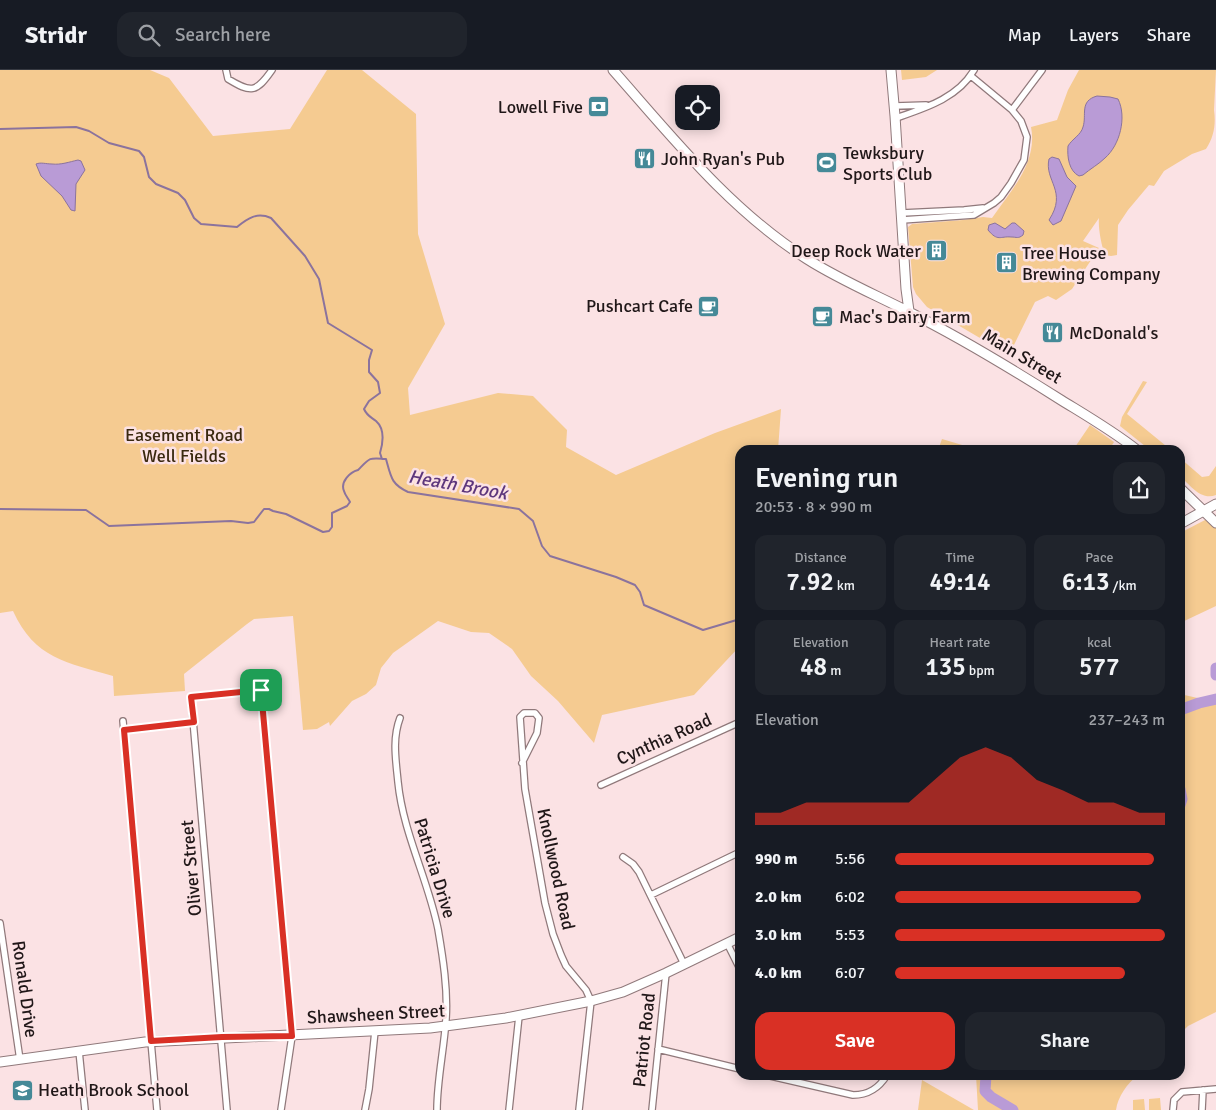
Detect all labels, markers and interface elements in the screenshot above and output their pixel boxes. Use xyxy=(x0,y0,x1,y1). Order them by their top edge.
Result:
search box xyxy=(117,12,467,57)
text: Stridr xyxy=(25,20,87,50)
icon: search xyxy=(135,21,163,49)
text: Search here xyxy=(175,23,271,47)
text: Map xyxy=(1008,24,1041,46)
text: Layers xyxy=(1069,24,1119,46)
text: Share xyxy=(1147,24,1191,46)
map controls xyxy=(675,85,720,130)
button: locate xyxy=(675,85,720,130)
bank icon: Lowell Five xyxy=(587,95,611,119)
place label: Lowell Five xyxy=(498,96,583,118)
place label: Tewksbury Sports Club xyxy=(843,142,932,185)
restaurant icon: John Ryan's Pub xyxy=(633,147,657,171)
place label: John Ryan's Pub xyxy=(661,148,785,170)
sports icon: Tewksbury Sports Club xyxy=(815,151,839,175)
building icon: Deep Rock Water xyxy=(925,239,949,263)
place label: Deep Rock Water xyxy=(791,240,921,262)
place label: Tree House Brewing Company xyxy=(1022,242,1161,285)
building icon: Tree House Brewing Company xyxy=(994,251,1018,275)
cafe icon: Pushcart Cafe xyxy=(697,294,721,318)
place label: Pushcart Cafe xyxy=(586,295,693,317)
cafe icon: Mac's Dairy Farm xyxy=(811,305,835,329)
place label: Mac's Dairy Farm xyxy=(839,306,971,328)
restaurant icon: McDonald's xyxy=(1041,321,1065,345)
place label: McDonald's xyxy=(1069,322,1158,344)
street label: Main Street xyxy=(978,324,1066,388)
park label: Easement Road Well Fields xyxy=(125,424,243,467)
text: Evening run xyxy=(755,461,898,495)
button: share xyxy=(1113,462,1165,514)
water label: Heath Brook xyxy=(406,464,511,506)
text: 20:53 · 8 × 990 m xyxy=(755,497,872,517)
text: Distance xyxy=(795,549,847,566)
text: Time xyxy=(946,549,974,566)
text: Pace xyxy=(1085,549,1113,566)
text: 7.92 xyxy=(786,566,834,597)
text: 49:14 xyxy=(929,566,991,597)
text: 6:13 xyxy=(1062,566,1110,597)
text: km xyxy=(834,577,855,594)
text: /km xyxy=(1110,577,1137,594)
text: Elevation xyxy=(793,634,849,651)
text: Heart rate xyxy=(930,634,990,651)
text: kcal xyxy=(1087,634,1112,651)
text: 48 xyxy=(800,651,827,682)
text: 135 xyxy=(925,651,966,682)
text: 577 xyxy=(1079,651,1120,682)
text: m xyxy=(827,662,841,679)
text: bpm xyxy=(966,662,995,679)
pin xyxy=(240,669,282,711)
icon: arrive xyxy=(247,676,275,704)
street label: Cynthia Road xyxy=(613,708,715,770)
text: Elevation xyxy=(755,710,819,730)
text: 237–243 m xyxy=(1088,710,1165,730)
street label: Knollwood Road xyxy=(532,806,580,932)
street label: Patricia Drive xyxy=(409,815,461,921)
street label: Oliver Street xyxy=(176,819,206,917)
text: 990 m xyxy=(755,849,797,869)
text: 5:56 xyxy=(835,849,865,869)
text: 2.0 km xyxy=(755,887,802,907)
text: 6:02 xyxy=(835,887,865,907)
text: 3.0 km xyxy=(755,925,802,945)
text: 5:53 xyxy=(835,925,865,945)
street label: Ronald Drive xyxy=(7,939,43,1039)
text: 4.0 km xyxy=(755,963,802,983)
text: 6:07 xyxy=(835,963,865,983)
street label: Patriot Road xyxy=(628,992,660,1088)
street label: Shawsheen Street xyxy=(306,999,446,1029)
button: Save xyxy=(755,1012,955,1070)
button: Share xyxy=(965,1012,1165,1070)
school or university icon: Heath Brook School xyxy=(10,1078,34,1102)
place label: Heath Brook School xyxy=(38,1079,189,1101)

